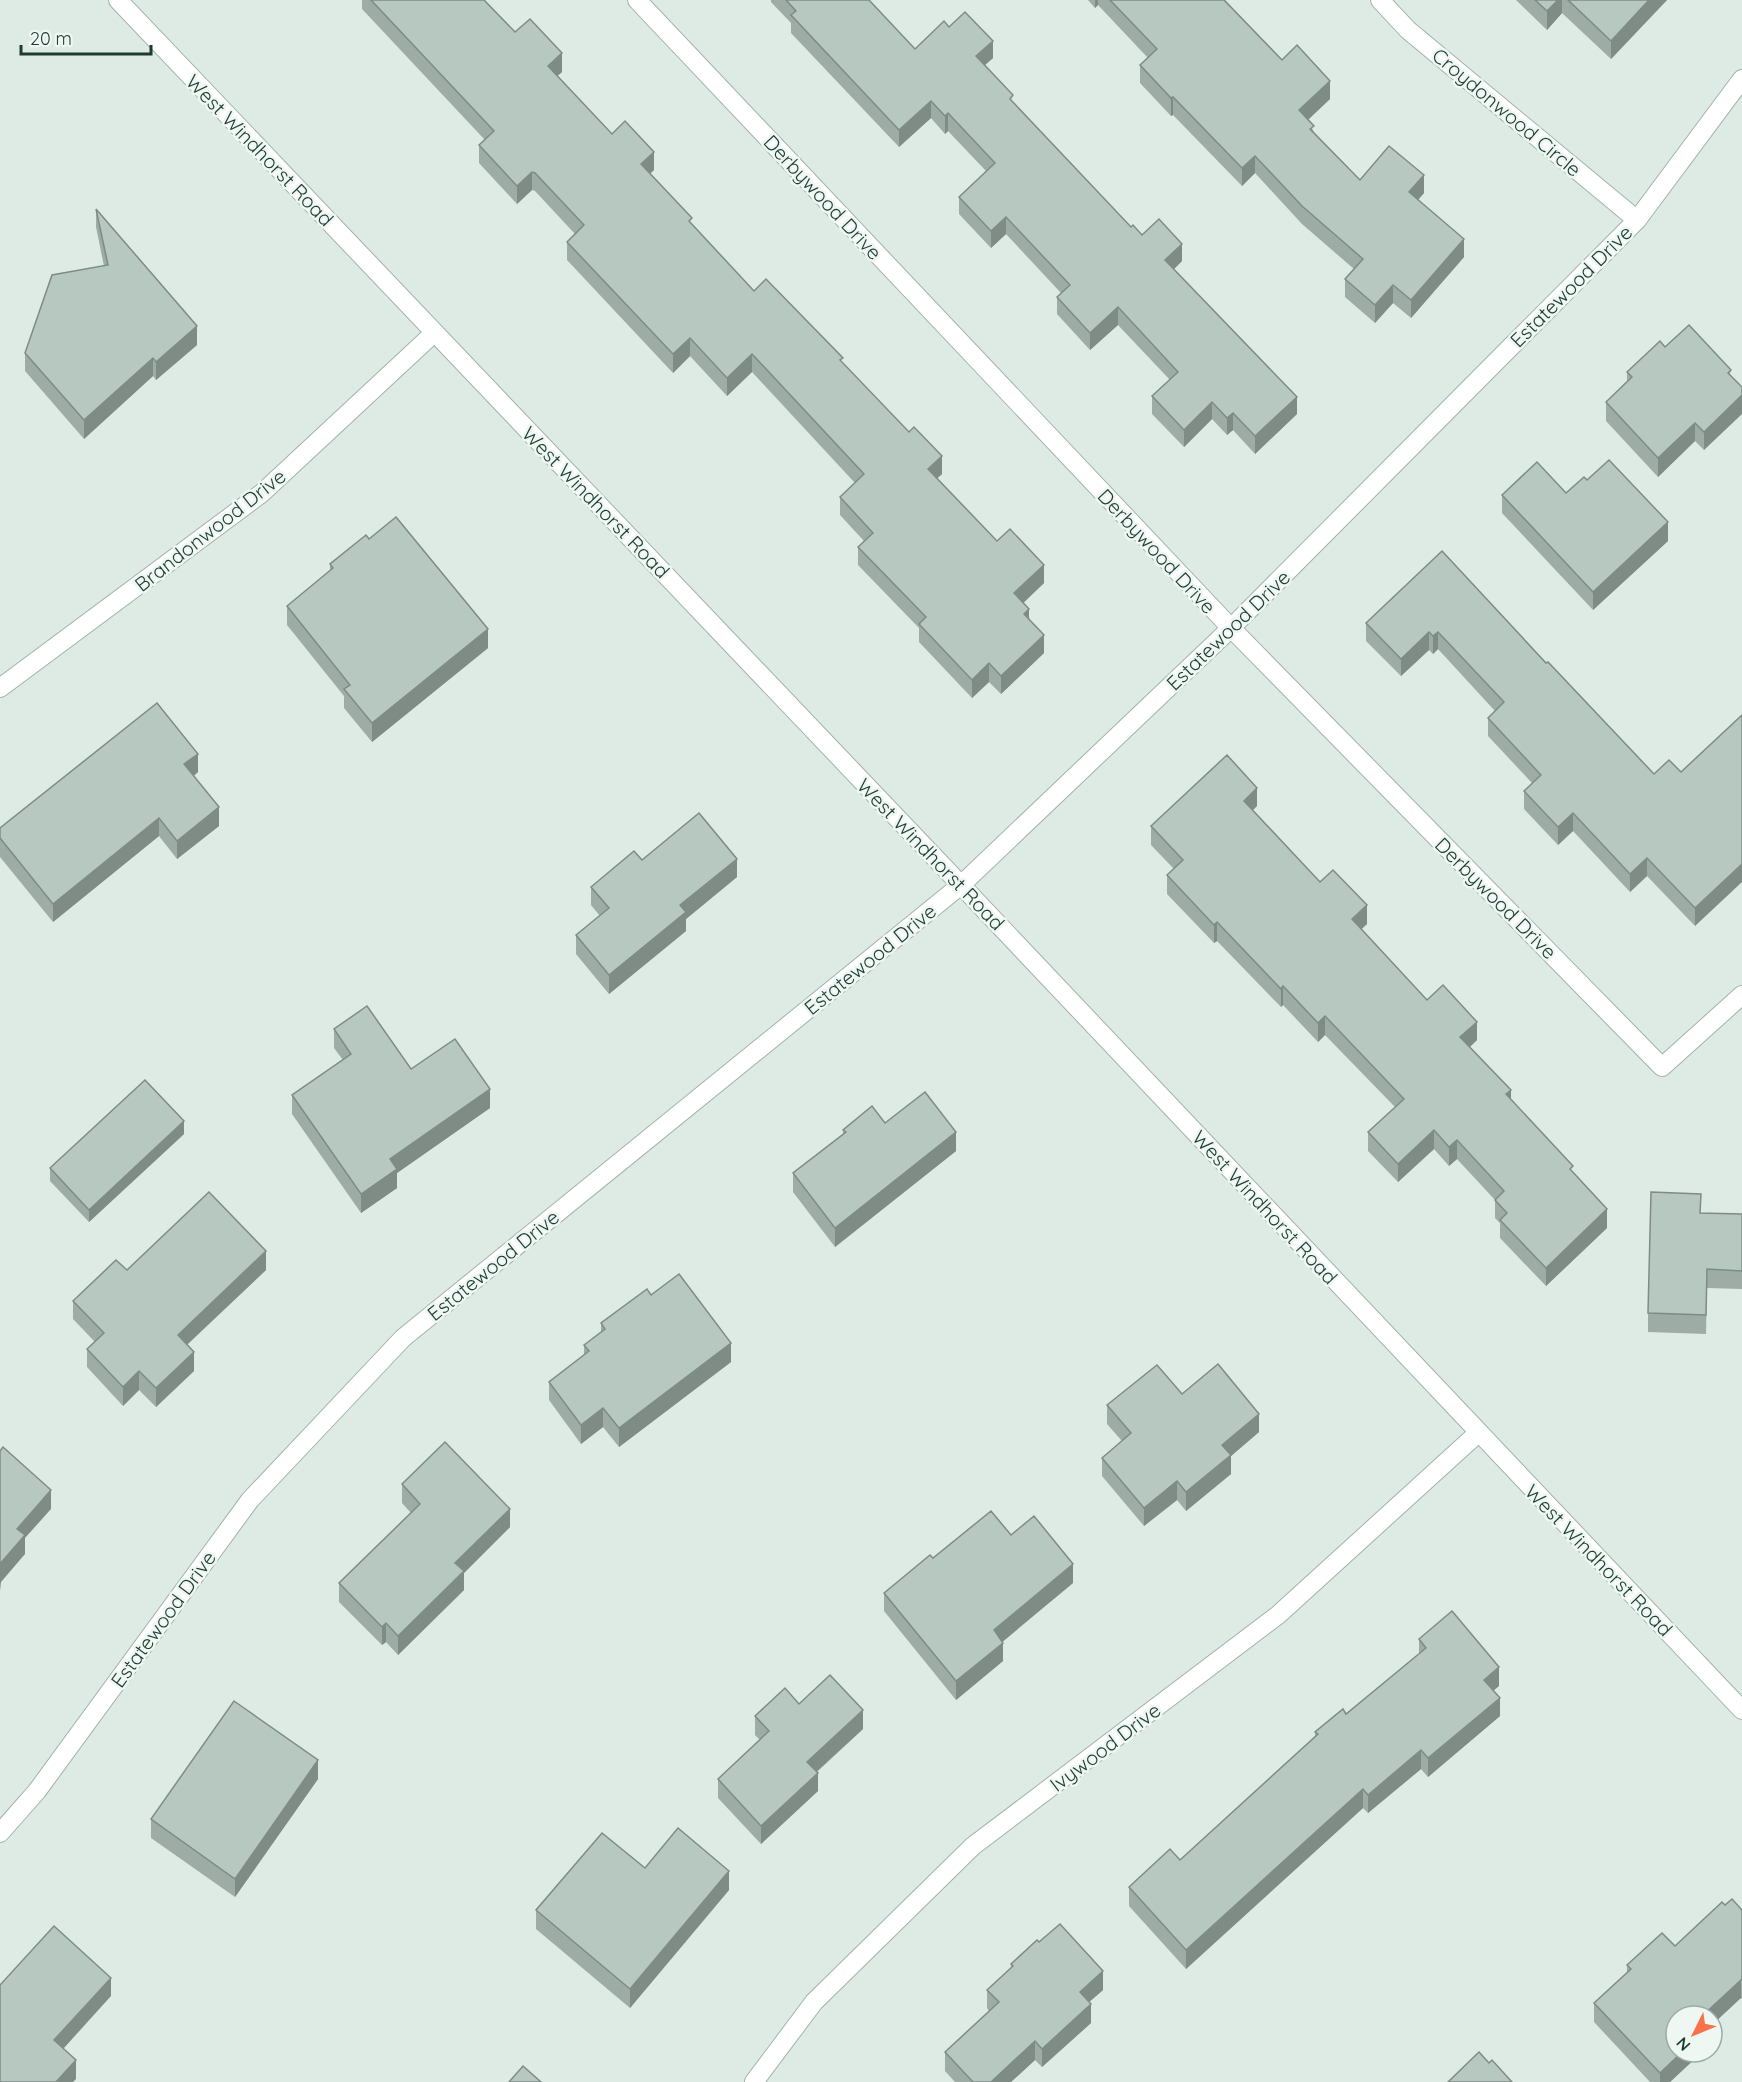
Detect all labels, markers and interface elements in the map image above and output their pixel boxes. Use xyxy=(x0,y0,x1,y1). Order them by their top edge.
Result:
scale bar xyxy=(21,18,152,56)
text: 20 m xyxy=(30,27,72,50)
street label: Croydonwood Circle xyxy=(1427,42,1587,182)
street label: West Windhorst Road xyxy=(181,69,339,231)
street label: Derbywood Drive xyxy=(759,129,887,265)
street label: Estatewood Drive xyxy=(1505,220,1637,352)
street label: West Windhorst Road xyxy=(517,421,675,583)
street label: Brandonwood Drive xyxy=(129,463,291,597)
street label: Derbywood Drive xyxy=(1093,483,1221,619)
street label: Estatewood Drive xyxy=(1161,565,1295,695)
street label: West Windhorst Road xyxy=(852,773,1010,935)
street label: Derbywood Drive xyxy=(1430,832,1562,964)
street label: Estatewood Drive xyxy=(799,898,941,1020)
street label: West Windhorst Road xyxy=(1187,1125,1343,1289)
street label: Estatewood Drive xyxy=(422,1204,564,1326)
street label: West Windhorst Road xyxy=(1520,1479,1678,1641)
street label: Estatewood Drive xyxy=(105,1546,221,1692)
street label: Ivywood Drive xyxy=(1045,1697,1165,1797)
north arrow xyxy=(1664,2004,1724,2064)
text: N xyxy=(1672,2033,1694,2055)

